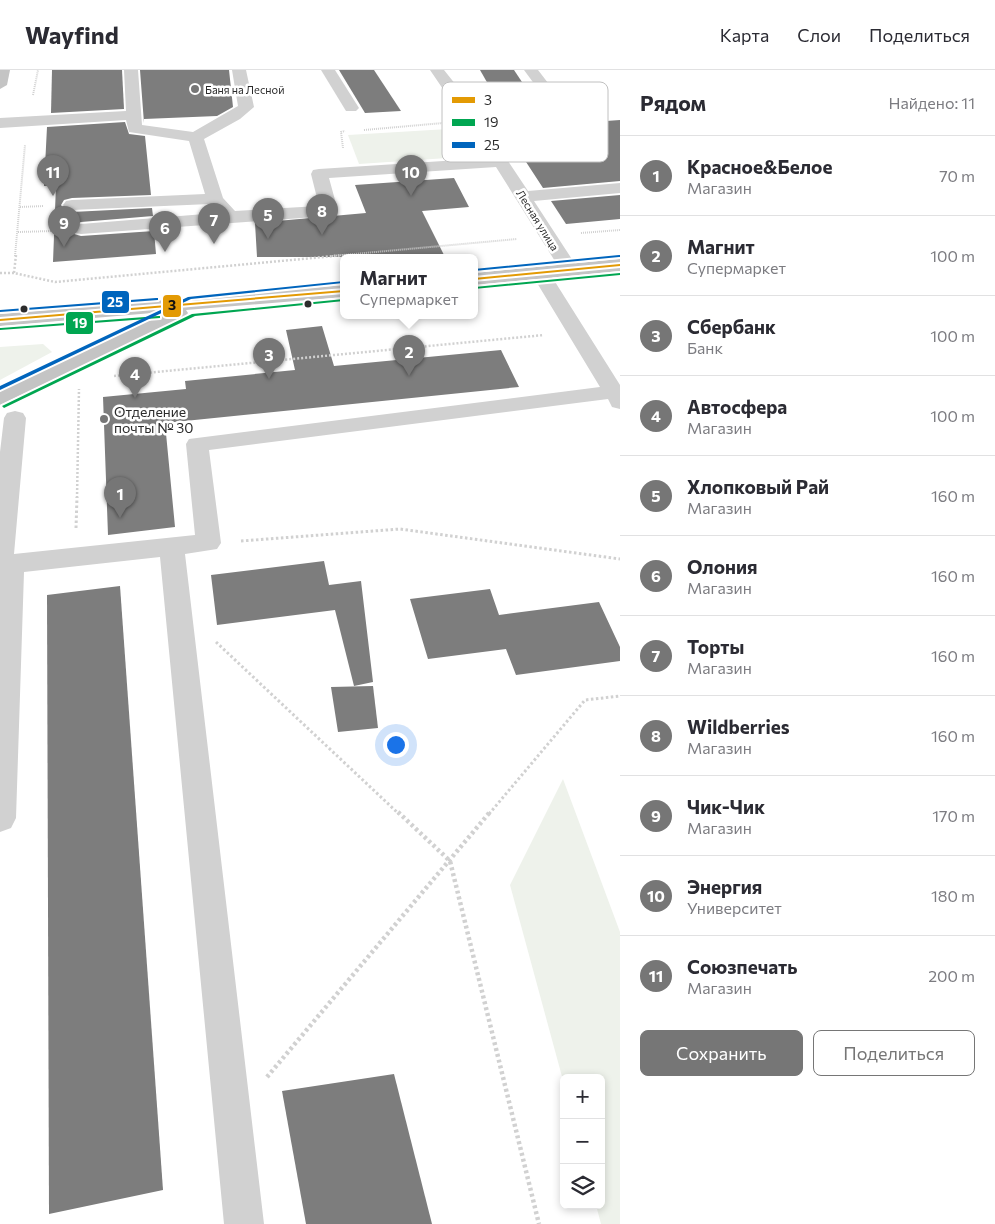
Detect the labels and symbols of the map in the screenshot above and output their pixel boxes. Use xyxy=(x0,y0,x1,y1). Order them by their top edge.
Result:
legend xyxy=(442,82,608,162)
marker: Баня на Лесной xyxy=(189,83,201,95)
place label: Баня на Лесной xyxy=(205,83,285,96)
text: 3 xyxy=(484,91,492,108)
text: 19 xyxy=(484,113,498,130)
text: 25 xyxy=(484,136,500,153)
pin: 11 xyxy=(37,155,69,196)
pin: 10 xyxy=(395,155,427,196)
street label: Лесная улица xyxy=(514,187,562,253)
pin: 8 xyxy=(306,194,338,235)
pin: 5 xyxy=(252,198,284,239)
pin: 7 xyxy=(198,203,230,244)
pin: 9 xyxy=(48,206,80,247)
pin: 6 xyxy=(149,211,181,252)
line badge: 25 xyxy=(101,290,130,314)
text: 25 xyxy=(107,293,123,310)
line badge: 3 xyxy=(162,294,182,318)
text: 3 xyxy=(168,296,176,313)
unlabelled marker xyxy=(303,299,313,309)
unlabelled marker xyxy=(19,304,29,314)
line badge: 19 xyxy=(65,311,94,335)
text: 19 xyxy=(73,314,88,331)
pin: 2 xyxy=(393,335,425,376)
pin: 3 xyxy=(253,338,285,379)
pin: 4 xyxy=(119,357,151,398)
place label: Отделение почты № 30 xyxy=(114,403,193,436)
marker: Отделение почты № 30 xyxy=(98,413,110,425)
pin: 1 xyxy=(104,477,136,518)
your location xyxy=(383,732,409,758)

